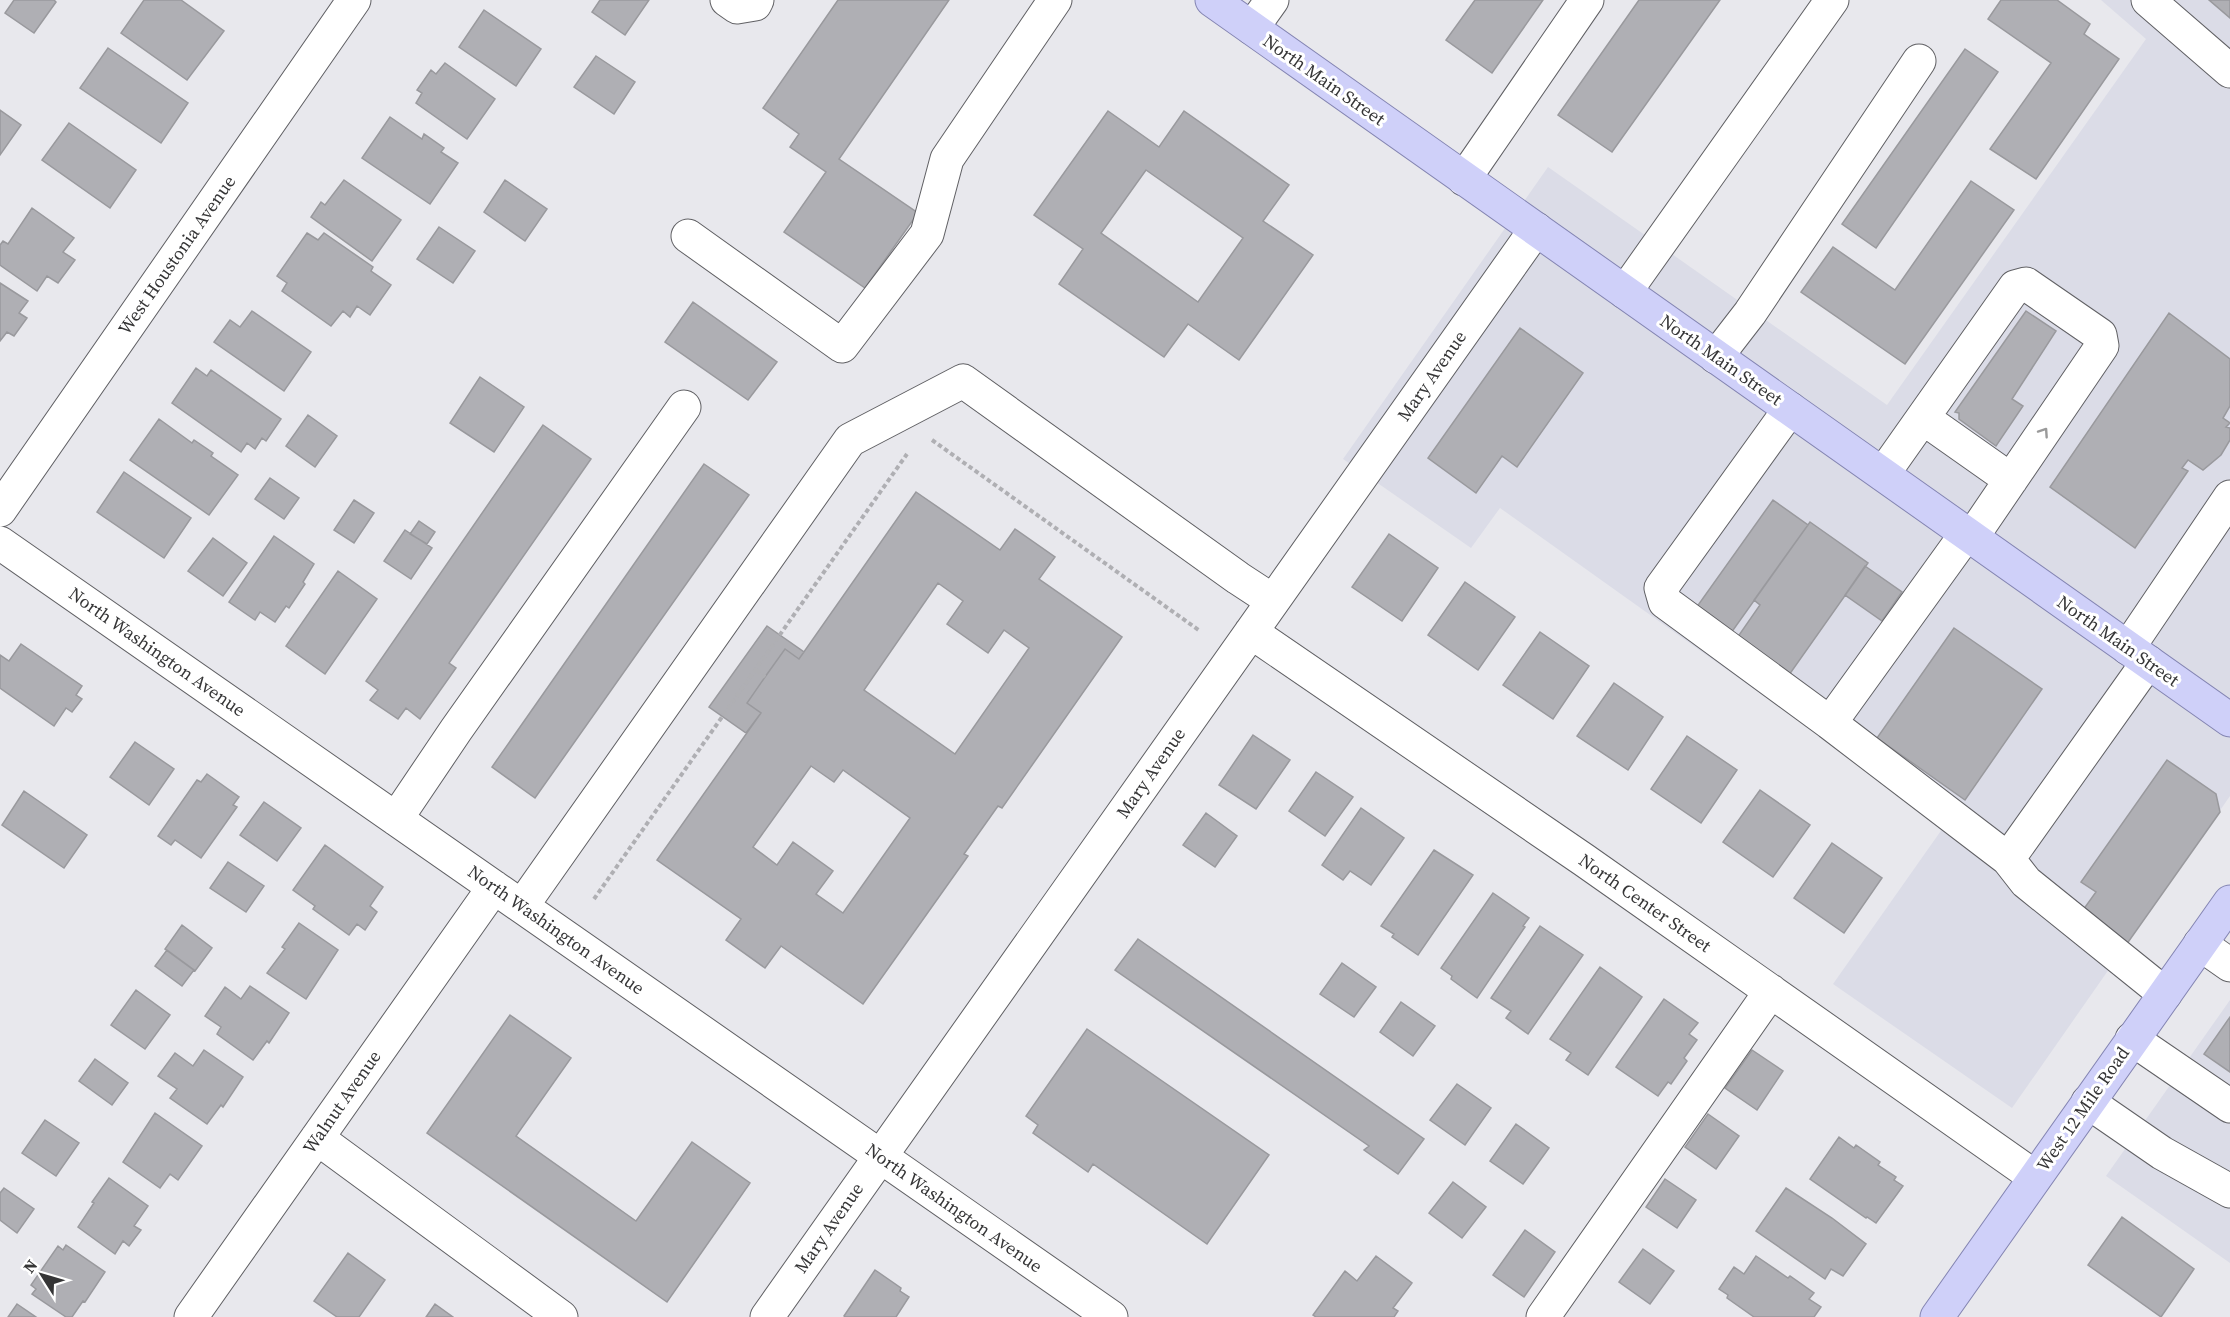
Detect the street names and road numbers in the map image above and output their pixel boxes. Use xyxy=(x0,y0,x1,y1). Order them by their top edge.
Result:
street label: North Main Street xyxy=(1258,28,1390,131)
street label: West Houstonia Avenue xyxy=(112,170,241,339)
street label: North Main Street xyxy=(1655,308,1787,411)
street label: Mary Avenue xyxy=(1391,325,1472,426)
street label: North Washington Avenue xyxy=(64,581,251,722)
street label: North Main Street xyxy=(2052,589,2184,692)
street label: Mary Avenue xyxy=(1110,722,1191,823)
street label: North Center Street xyxy=(1574,847,1717,958)
street label: North Washington Avenue xyxy=(463,859,650,1000)
street label: West 12 Mile Road xyxy=(2030,1042,2135,1176)
street label: Walnut Avenue xyxy=(297,1045,387,1158)
street label: North Washington Avenue xyxy=(861,1137,1048,1278)
street label: Mary Avenue xyxy=(788,1177,869,1278)

